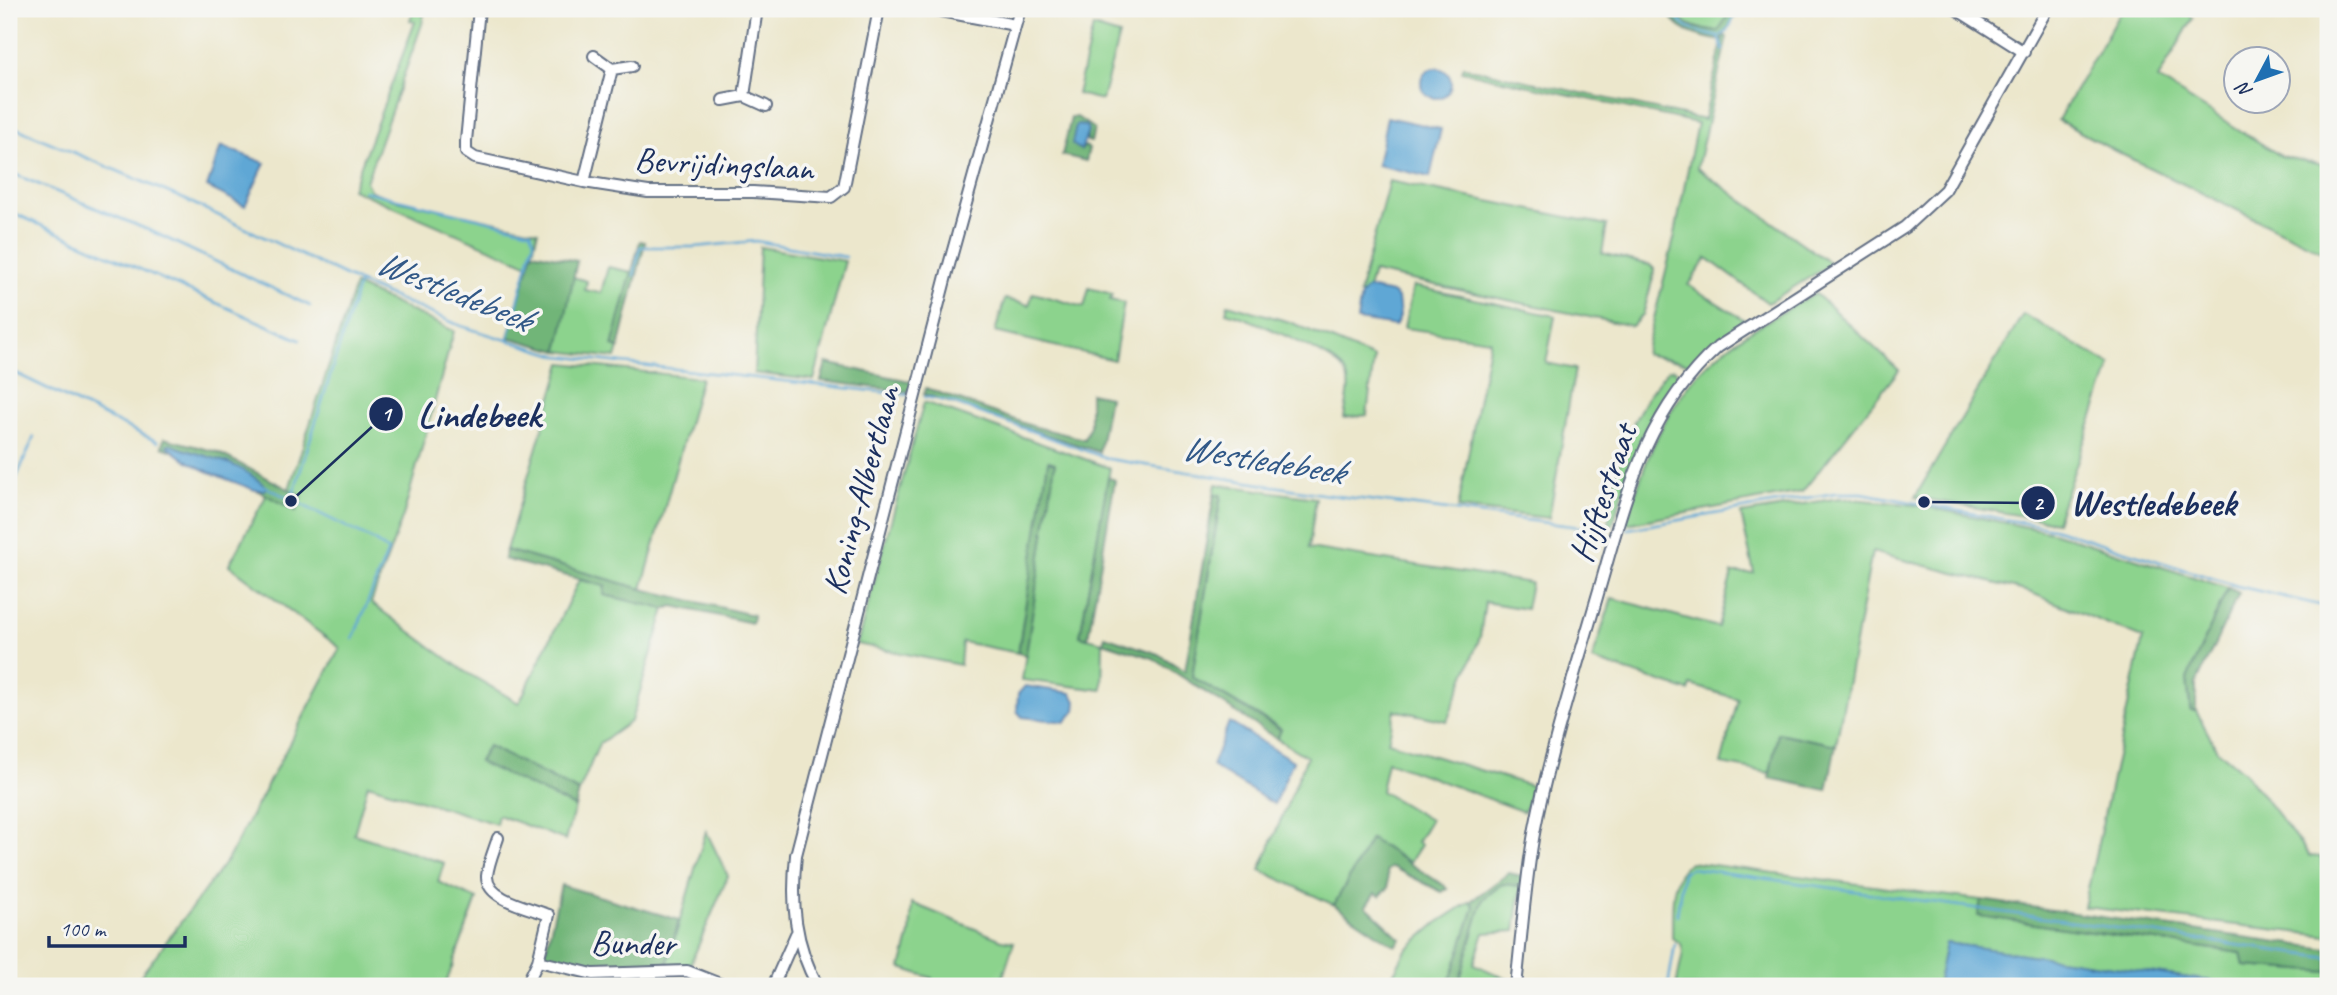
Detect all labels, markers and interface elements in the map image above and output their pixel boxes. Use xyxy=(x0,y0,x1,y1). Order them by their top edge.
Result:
north arrow xyxy=(2222,46,2292,116)
text: N xyxy=(2230,76,2258,103)
street label: Bevrijdingslaan xyxy=(634,137,817,191)
water label: Westledebeek xyxy=(370,238,545,345)
street label: Koning-Albertlaan xyxy=(812,379,911,599)
callout: Lindebeek xyxy=(368,385,554,443)
text: Lindebeek xyxy=(418,391,543,438)
text: 1 xyxy=(381,401,393,427)
street label: Hijftestraat xyxy=(1558,415,1649,568)
water label: Westledebeek xyxy=(1179,423,1354,496)
callout: Westledebeek xyxy=(2021,474,2250,532)
text: Westledebeek xyxy=(2070,479,2239,526)
text: 2 xyxy=(2033,490,2045,516)
scale bar xyxy=(49,904,186,948)
text: 100 m xyxy=(60,916,107,942)
street label: Bunder xyxy=(590,920,678,966)

